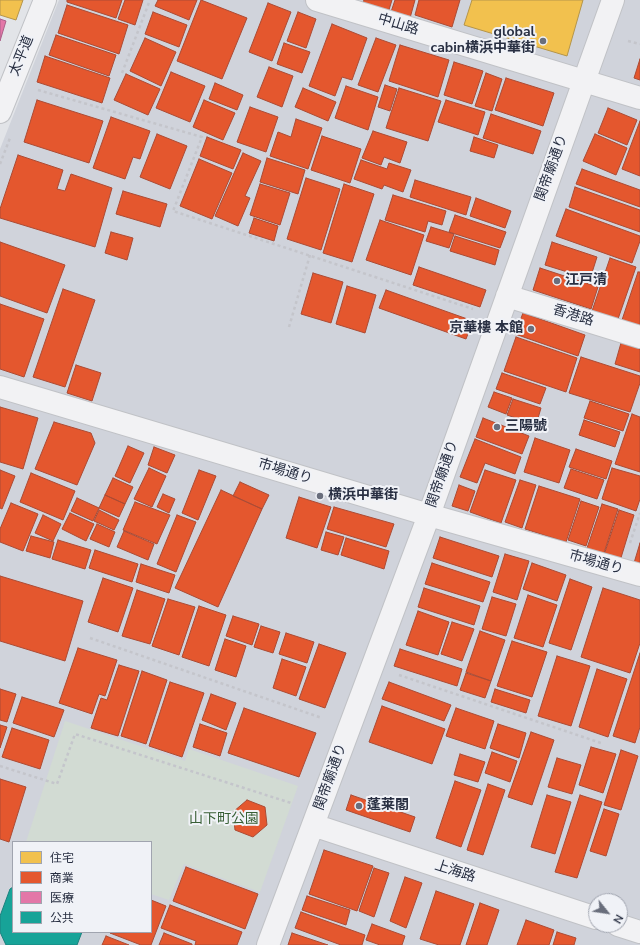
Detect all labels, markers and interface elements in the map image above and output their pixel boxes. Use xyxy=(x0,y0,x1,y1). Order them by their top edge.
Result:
street label: 中山路 xyxy=(375,11,421,39)
place label: global cabin横浜中華街 xyxy=(431,25,535,58)
street label: 太平道 xyxy=(6,33,38,79)
marker: global cabin横浜中華街 xyxy=(538,36,548,46)
street label: 関帝廟通り xyxy=(532,132,572,204)
place label: 江戸清 xyxy=(565,273,607,289)
marker: 江戸清 xyxy=(552,276,562,286)
street label: 香港路 xyxy=(550,302,596,330)
place label: 京華樓 本館 xyxy=(449,321,523,337)
marker: 京華樓 本館 xyxy=(526,324,536,334)
place label: 三陽號 xyxy=(505,419,547,435)
marker: 三陽號 xyxy=(492,422,502,432)
street label: 関帝廟通り xyxy=(424,438,462,510)
street label: 市場通り xyxy=(256,456,314,488)
place label: 横浜中華街 xyxy=(328,488,398,504)
marker: 横浜中華街 xyxy=(315,491,325,501)
street label: 市場通り xyxy=(567,547,625,579)
street label: 関帝廟通り xyxy=(311,741,351,813)
place label: 蓬莱閣 xyxy=(367,798,409,814)
marker: 蓬莱閣 xyxy=(354,801,364,811)
park label: 山下町公園 xyxy=(189,812,259,828)
legend xyxy=(12,841,152,933)
text: 住宅 xyxy=(50,850,74,866)
street label: 上海路 xyxy=(432,858,478,886)
text: 商業 xyxy=(50,870,74,886)
text: 医療 xyxy=(50,890,74,906)
north arrow xyxy=(588,893,628,933)
text: 公共 xyxy=(50,910,74,926)
text: N xyxy=(609,911,627,926)

